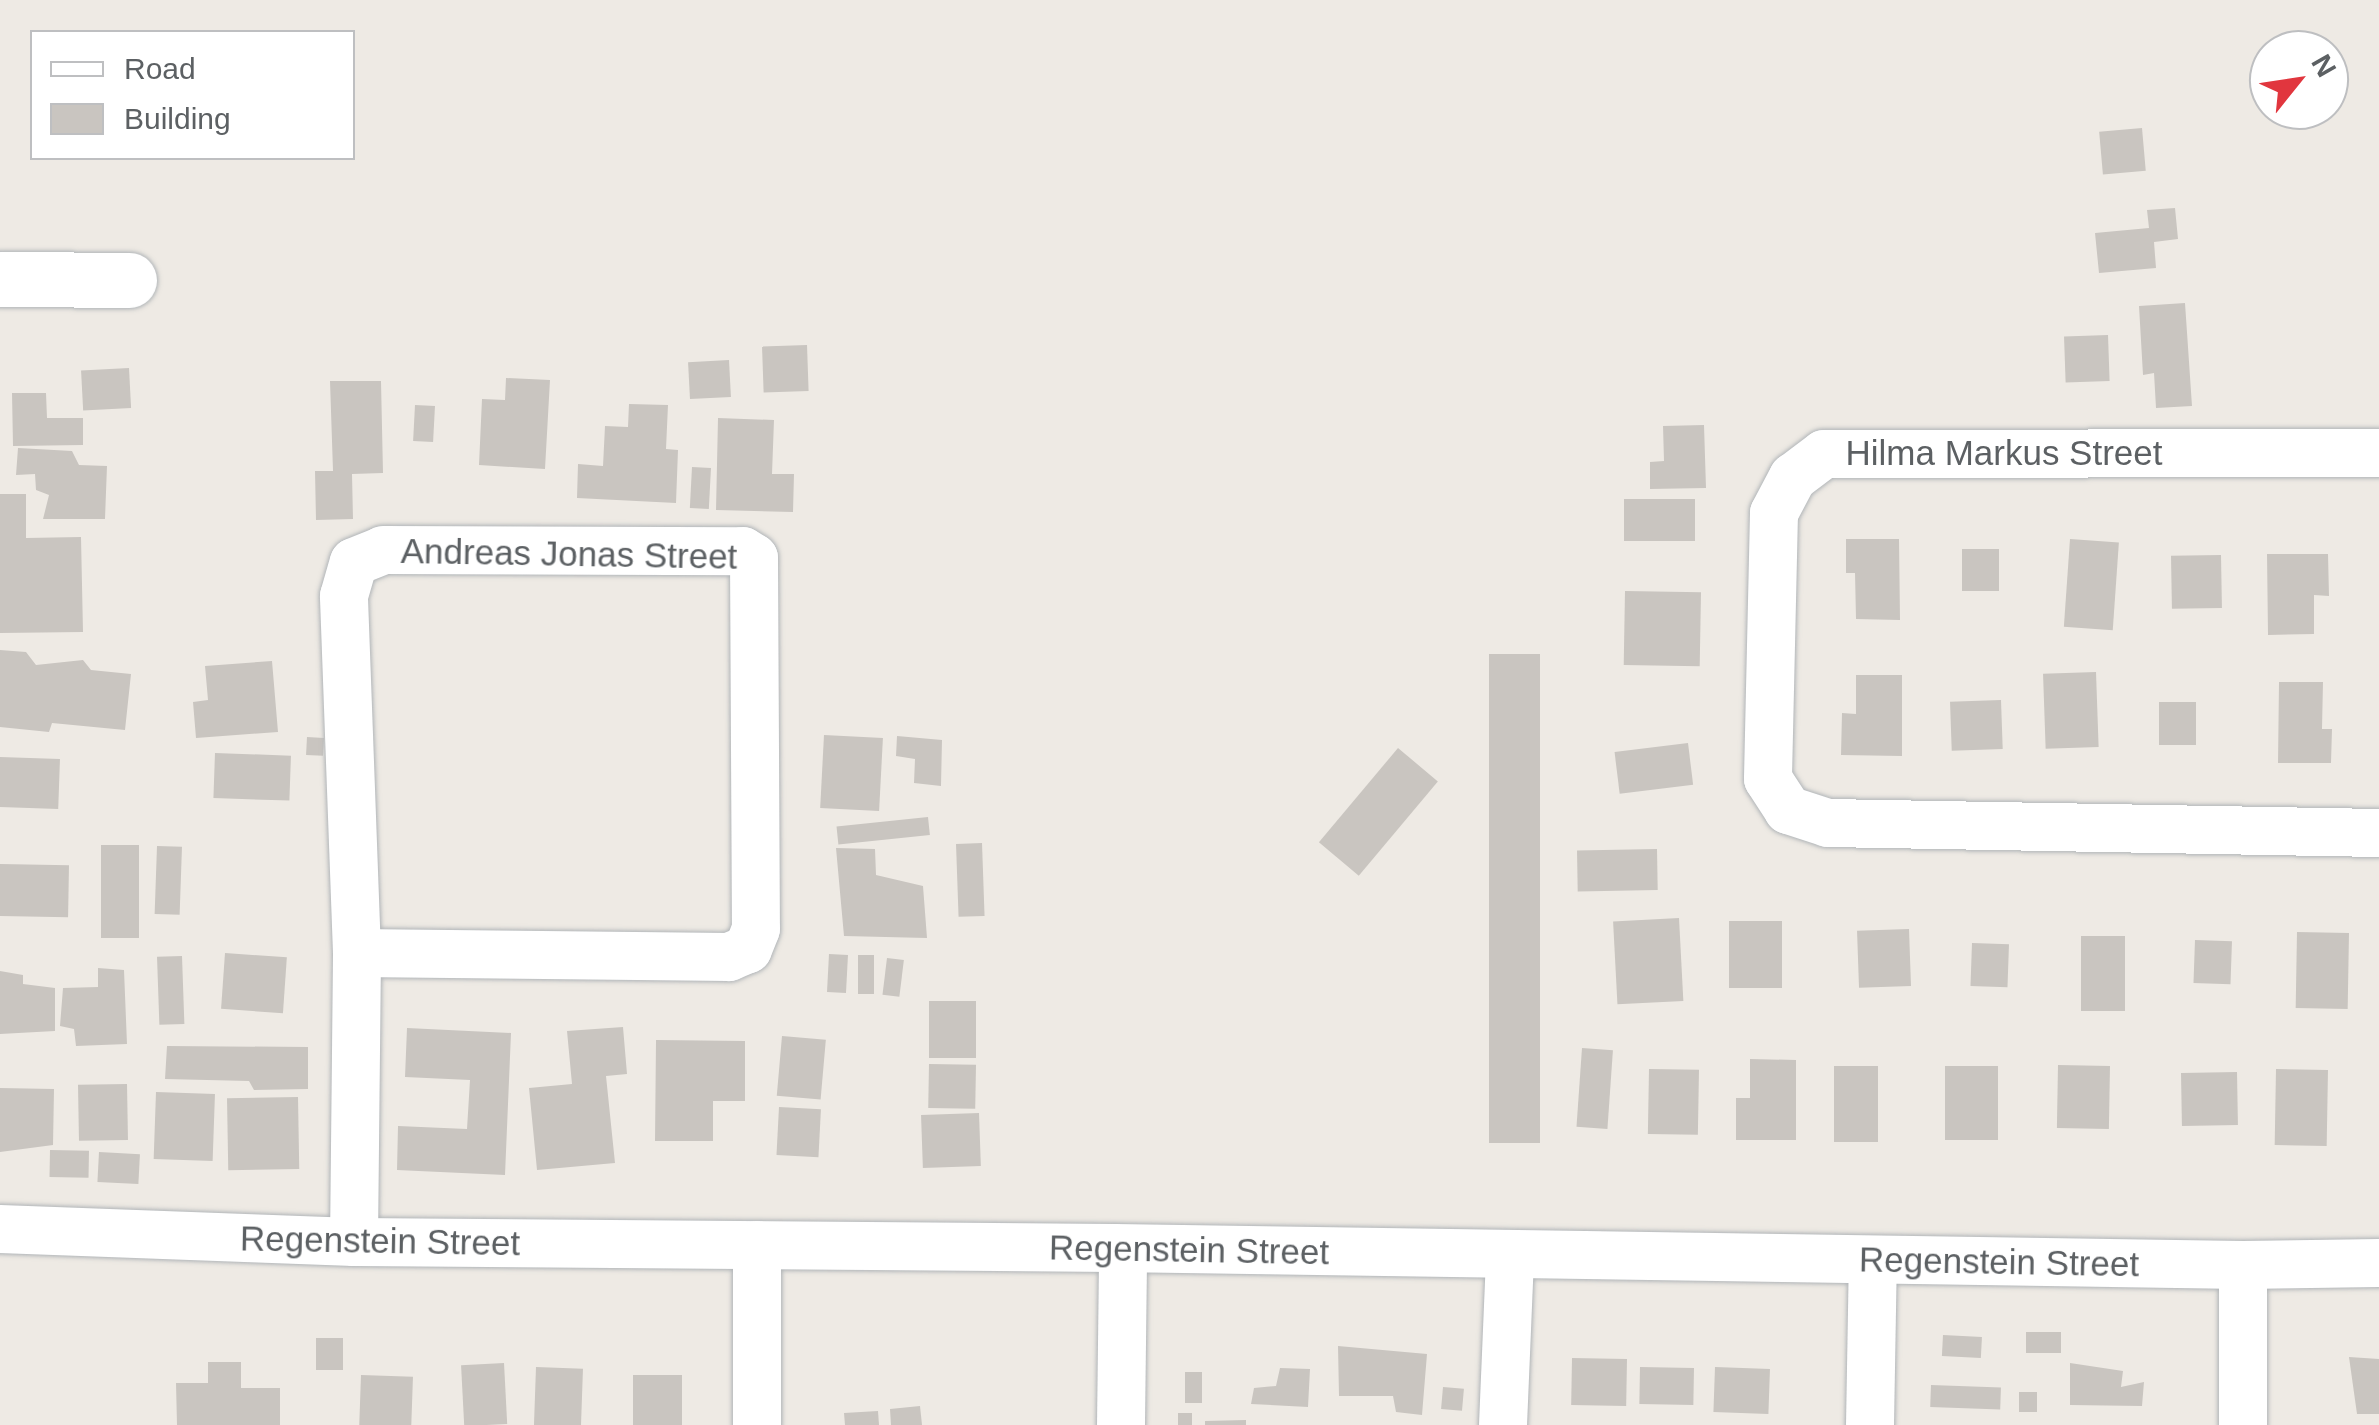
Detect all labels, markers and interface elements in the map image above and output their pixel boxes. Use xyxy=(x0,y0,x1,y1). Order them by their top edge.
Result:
legend xyxy=(30,30,355,160)
north arrow xyxy=(2249,30,2349,130)
text: N xyxy=(2305,49,2342,82)
text: Road xyxy=(124,52,196,85)
text: Building xyxy=(124,102,231,135)
street label: Hilma Markus Street xyxy=(1845,432,2163,474)
street label: Andreas Jonas Street xyxy=(400,530,738,578)
street label: Regenstein Street xyxy=(240,1218,520,1264)
street label: Regenstein Street xyxy=(1049,1227,1329,1273)
street label: Regenstein Street xyxy=(1859,1239,2139,1285)

